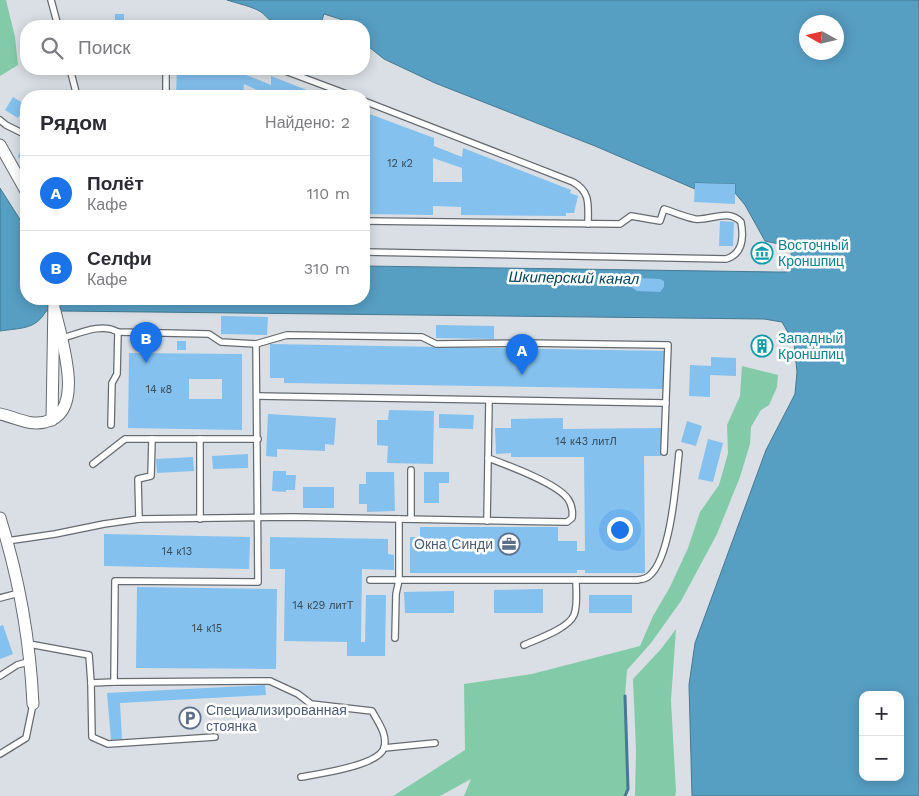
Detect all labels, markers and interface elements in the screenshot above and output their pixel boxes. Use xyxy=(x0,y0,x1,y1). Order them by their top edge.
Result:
north arrow xyxy=(799,15,844,60)
search box xyxy=(20,20,370,75)
icon: search xyxy=(38,34,66,62)
text: Поиск xyxy=(78,36,131,59)
text: Рядом xyxy=(40,110,107,135)
text: Найдено: 2 xyxy=(265,113,350,132)
house number: 12 к2 xyxy=(387,157,413,170)
text: Полёт xyxy=(87,172,144,195)
text: A xyxy=(51,184,61,203)
text: 110 m xyxy=(307,184,350,203)
text: Кафе xyxy=(87,195,127,214)
place label: Восточный Кроншпиц xyxy=(778,237,849,269)
museum icon: Восточный Кроншпиц xyxy=(750,241,774,265)
text: Селфи xyxy=(87,247,152,270)
text: B xyxy=(51,259,61,278)
text: 310 m xyxy=(304,259,350,278)
water label: Шкиперский канал xyxy=(508,268,640,288)
text: Кафе xyxy=(87,270,127,289)
pin: B xyxy=(130,322,162,363)
place label: Западный Кроншпиц xyxy=(778,330,844,362)
pin: A xyxy=(506,334,538,375)
building icon: Западный Кроншпиц xyxy=(750,334,774,358)
house number: 14 к8 xyxy=(146,383,172,396)
house number: 14 к43 литЛ xyxy=(555,435,617,448)
your location xyxy=(607,517,633,543)
office icon: Окна Синди xyxy=(497,532,521,556)
place label: Окна Синди xyxy=(414,536,493,552)
house number: 14 к13 xyxy=(162,545,192,558)
house number: 14 к29 литТ xyxy=(293,599,354,612)
house number: 14 к15 xyxy=(192,622,222,635)
map controls xyxy=(859,691,904,781)
button: + xyxy=(859,691,904,736)
place label: Специализированная стоянка xyxy=(206,702,347,734)
parking icon: Специализированная стоянка xyxy=(178,706,202,730)
button: − xyxy=(859,736,904,781)

